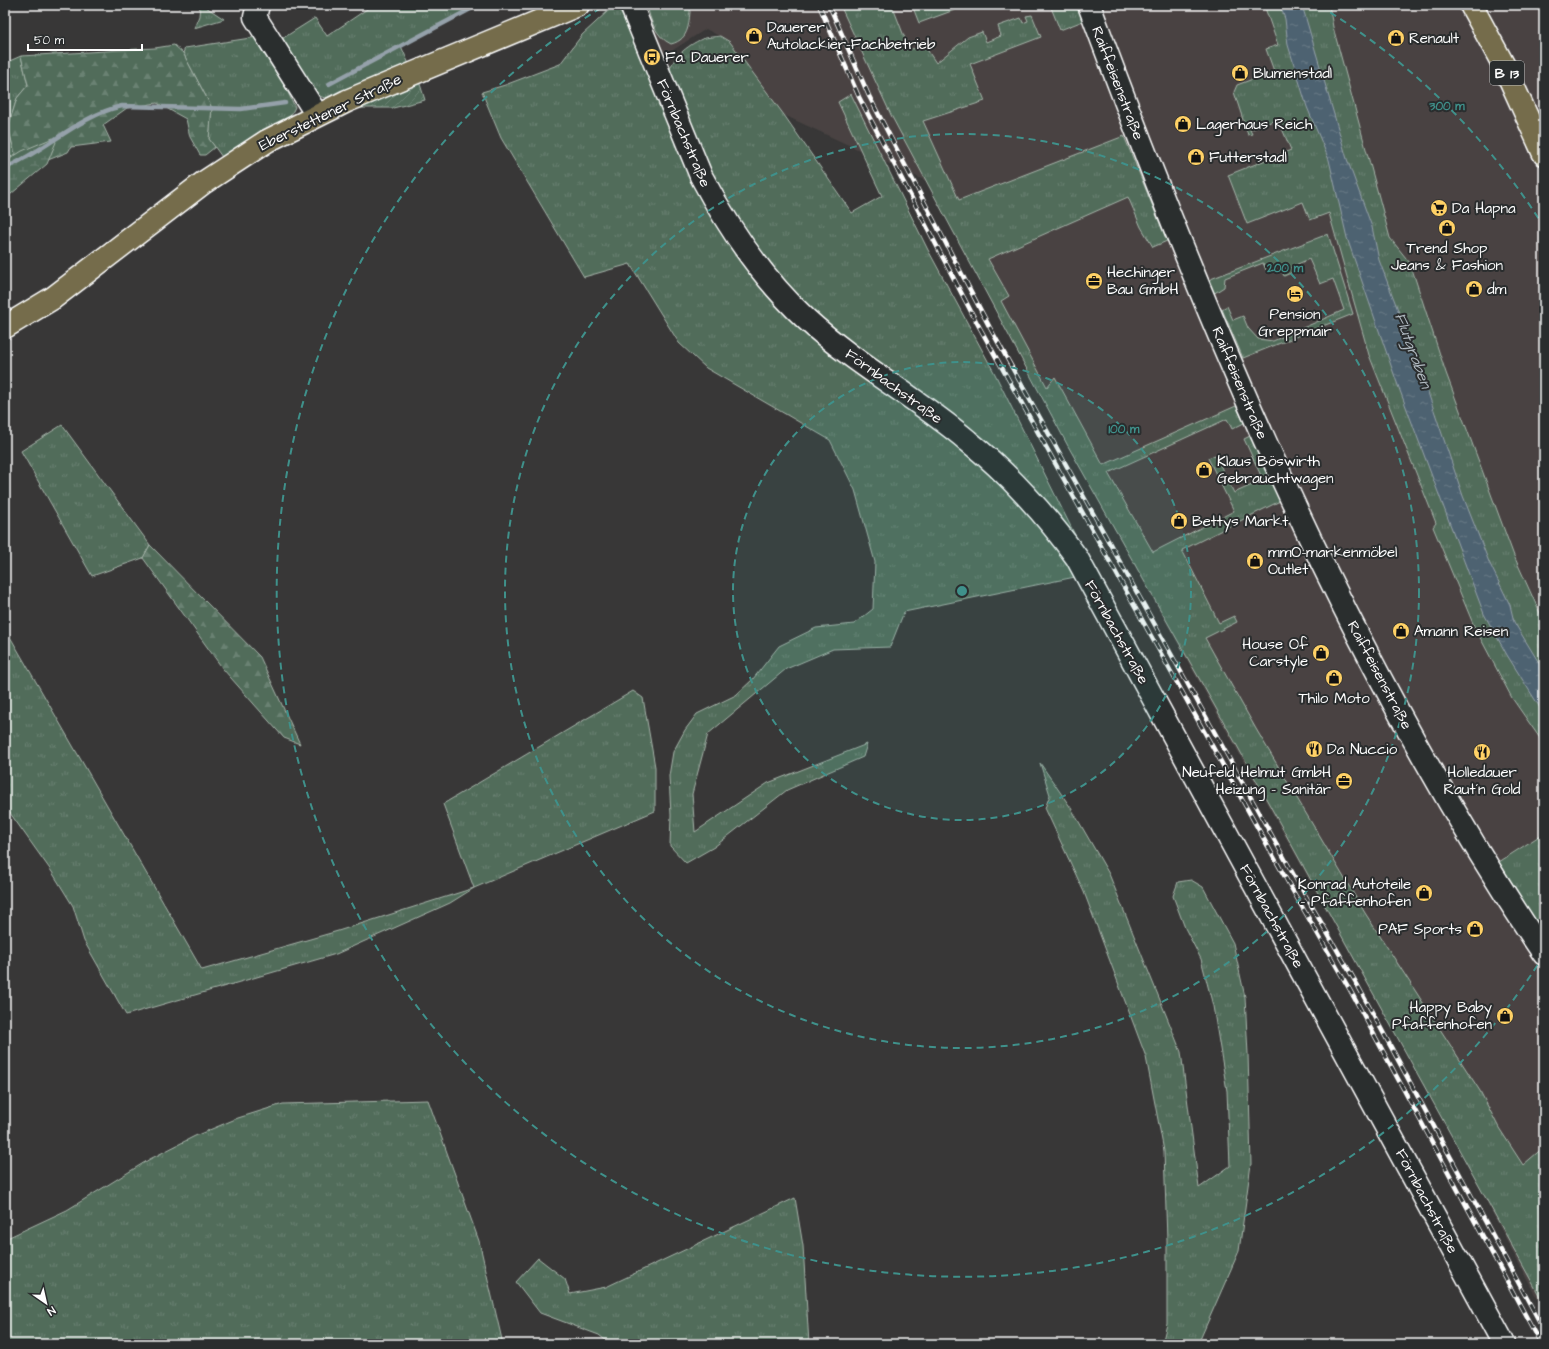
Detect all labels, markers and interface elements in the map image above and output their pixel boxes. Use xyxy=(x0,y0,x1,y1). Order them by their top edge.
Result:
place label: Dauerer Autolackier-Fachbetrieb xyxy=(767,17,936,55)
street label: Raiffeisenstraße xyxy=(1086,23,1149,143)
scale bar xyxy=(28,26,142,52)
shop icon: Dauerer Autolackier-Fachbetrieb xyxy=(744,26,764,46)
shop icon: Renault xyxy=(1386,28,1406,48)
place label: Renault xyxy=(1409,28,1459,49)
text: 50 m xyxy=(34,32,65,49)
bus stop icon: Fa. Dauerer xyxy=(642,47,662,67)
place label: Fa. Dauerer xyxy=(665,47,749,68)
road number: B 13 xyxy=(1490,61,1524,85)
shop icon: Blumenstadl xyxy=(1230,63,1250,83)
place label: Blumenstadl xyxy=(1253,63,1332,84)
street label: Eberstettener Straße xyxy=(256,69,405,156)
street label: Förnbachstraße xyxy=(651,76,716,191)
text: 300 m xyxy=(1428,98,1465,115)
shop icon: Lagerhaus Reich xyxy=(1173,114,1193,134)
place label: Lagerhaus Reich xyxy=(1196,114,1313,136)
shop icon: Futterstadl xyxy=(1186,147,1206,167)
place label: Futterstadl xyxy=(1209,147,1287,168)
supermarket icon: Da Hapna xyxy=(1429,198,1449,218)
place label: Da Hapna xyxy=(1452,198,1516,219)
shop icon: Trend Shop Jeans & Fashion xyxy=(1437,218,1457,238)
place label: Trend Shop Jeans & Fashion xyxy=(1391,238,1503,276)
text: 200 m xyxy=(1266,260,1304,277)
place label: Hechinger Bau GmbH xyxy=(1107,262,1178,300)
office icon: Hechinger Bau GmbH xyxy=(1084,271,1104,291)
shop icon: dm xyxy=(1464,279,1484,299)
place label: dm xyxy=(1487,279,1507,300)
hotel icon: Pension Greppmair xyxy=(1285,284,1305,304)
place label: Pension Greppmair xyxy=(1258,304,1332,342)
water label: Flutgraben xyxy=(1388,309,1438,393)
street label: Raiffeisenstraße xyxy=(1206,324,1273,443)
street label: Förnbachstraße xyxy=(841,344,947,429)
text: 100 m xyxy=(1109,421,1140,438)
place label: Klaus Böswirth Gebrauchtwagen xyxy=(1217,451,1334,490)
shop icon: Klaus Böswirth Gebrauchtwagen xyxy=(1194,460,1214,480)
shop icon: Bettys Markt xyxy=(1169,511,1189,531)
place label: Bettys Markt xyxy=(1192,511,1288,533)
place label: mmO-markenmöbel Outlet xyxy=(1268,542,1397,580)
shop icon: mmO-markenmöbel Outlet xyxy=(1245,551,1265,571)
street label: Förnbachstraße xyxy=(1079,576,1154,688)
centre of rings xyxy=(955,584,969,598)
street label: Raiffeisenstraße xyxy=(1342,617,1417,733)
shop icon: Amann Reisen xyxy=(1391,621,1411,641)
place label: Amann Reisen xyxy=(1414,621,1509,642)
place label: House Of Carstyle xyxy=(1242,634,1308,673)
shop icon: House Of Carstyle xyxy=(1311,643,1331,663)
shop icon: Thilo Moto xyxy=(1324,668,1344,688)
place label: Thilo Moto xyxy=(1298,688,1370,709)
restaurant icon: Da Nuccio xyxy=(1304,739,1324,759)
place label: Da Nuccio xyxy=(1327,739,1398,760)
restaurant icon: Holledauer Raut´n Gold xyxy=(1472,742,1492,762)
place label: Neufeld Helmut GmbH Heizung - Sanitär xyxy=(1182,762,1331,801)
place label: Holledauer Raut´n Gold xyxy=(1444,762,1521,800)
office icon: Neufeld Helmut GmbH Heizung - Sanitär xyxy=(1334,771,1354,791)
street label: Förnbachstraße xyxy=(1234,860,1309,972)
place label: Konrad Autoteile - Pfaffenhofen xyxy=(1298,874,1411,912)
shop icon: Konrad Autoteile - Pfaffenhofen xyxy=(1414,883,1434,903)
place label: PAF Sports xyxy=(1378,919,1462,940)
shop icon: PAF Sports xyxy=(1465,919,1485,939)
place label: Happy Baby Pfaffenhofen xyxy=(1392,997,1492,1035)
shop icon: Happy Baby Pfaffenhofen xyxy=(1495,1006,1515,1026)
street label: Förnbachstraße xyxy=(1390,1145,1463,1257)
north arrow xyxy=(26,1283,66,1323)
text: N xyxy=(44,1303,58,1319)

